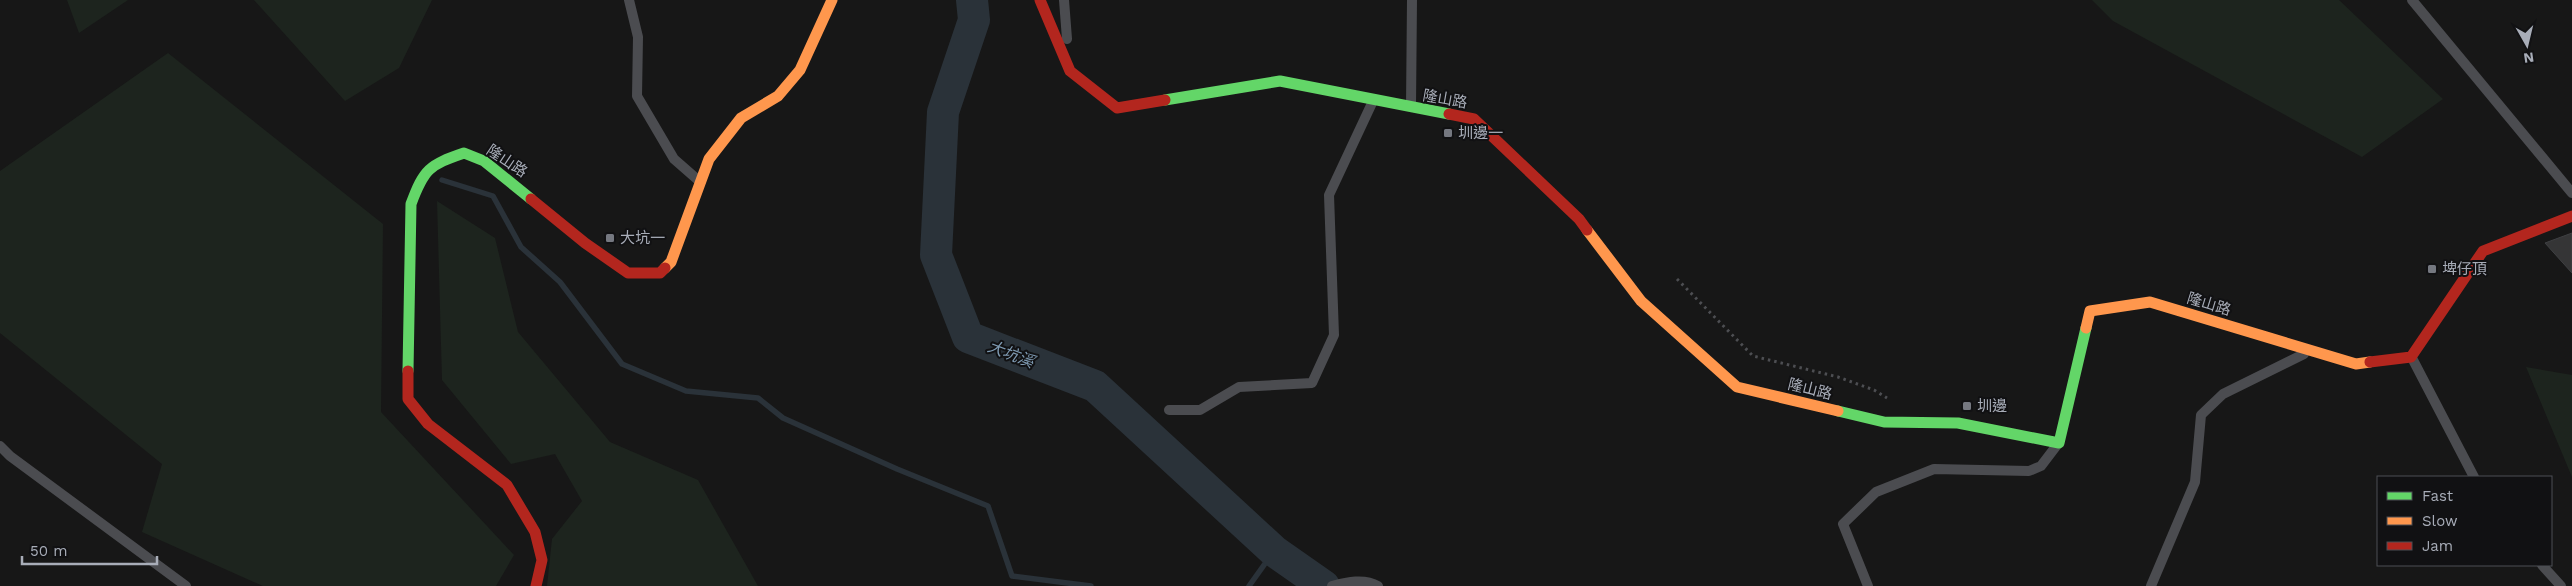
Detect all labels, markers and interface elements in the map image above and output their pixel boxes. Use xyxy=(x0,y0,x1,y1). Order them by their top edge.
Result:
north arrow xyxy=(2502,20,2552,70)
text: N xyxy=(2523,49,2535,67)
street label: 隆山路 xyxy=(1421,86,1469,112)
place label: 圳邊一 xyxy=(1458,124,1503,142)
marker: 圳邊一 xyxy=(1442,127,1454,139)
street label: 隆山路 xyxy=(483,141,531,181)
place label: 大坑一 xyxy=(620,229,665,247)
marker: 大坑一 xyxy=(604,232,616,244)
place label: 埤仔頂 xyxy=(2442,260,2487,278)
marker: 埤仔頂 xyxy=(2426,263,2438,275)
street label: 隆山路 xyxy=(2185,289,2233,319)
water label: 大坑溪 xyxy=(985,337,1039,372)
street label: 隆山路 xyxy=(1786,375,1834,403)
place label: 圳邊 xyxy=(1977,397,2007,415)
marker: 圳邊 xyxy=(1961,400,1973,412)
legend xyxy=(2377,476,2552,566)
text: Fast xyxy=(2422,487,2454,505)
text: Slow xyxy=(2422,512,2458,530)
scale bar xyxy=(22,534,158,566)
text: Jam xyxy=(2422,537,2453,555)
text: 50 m xyxy=(30,542,67,560)

